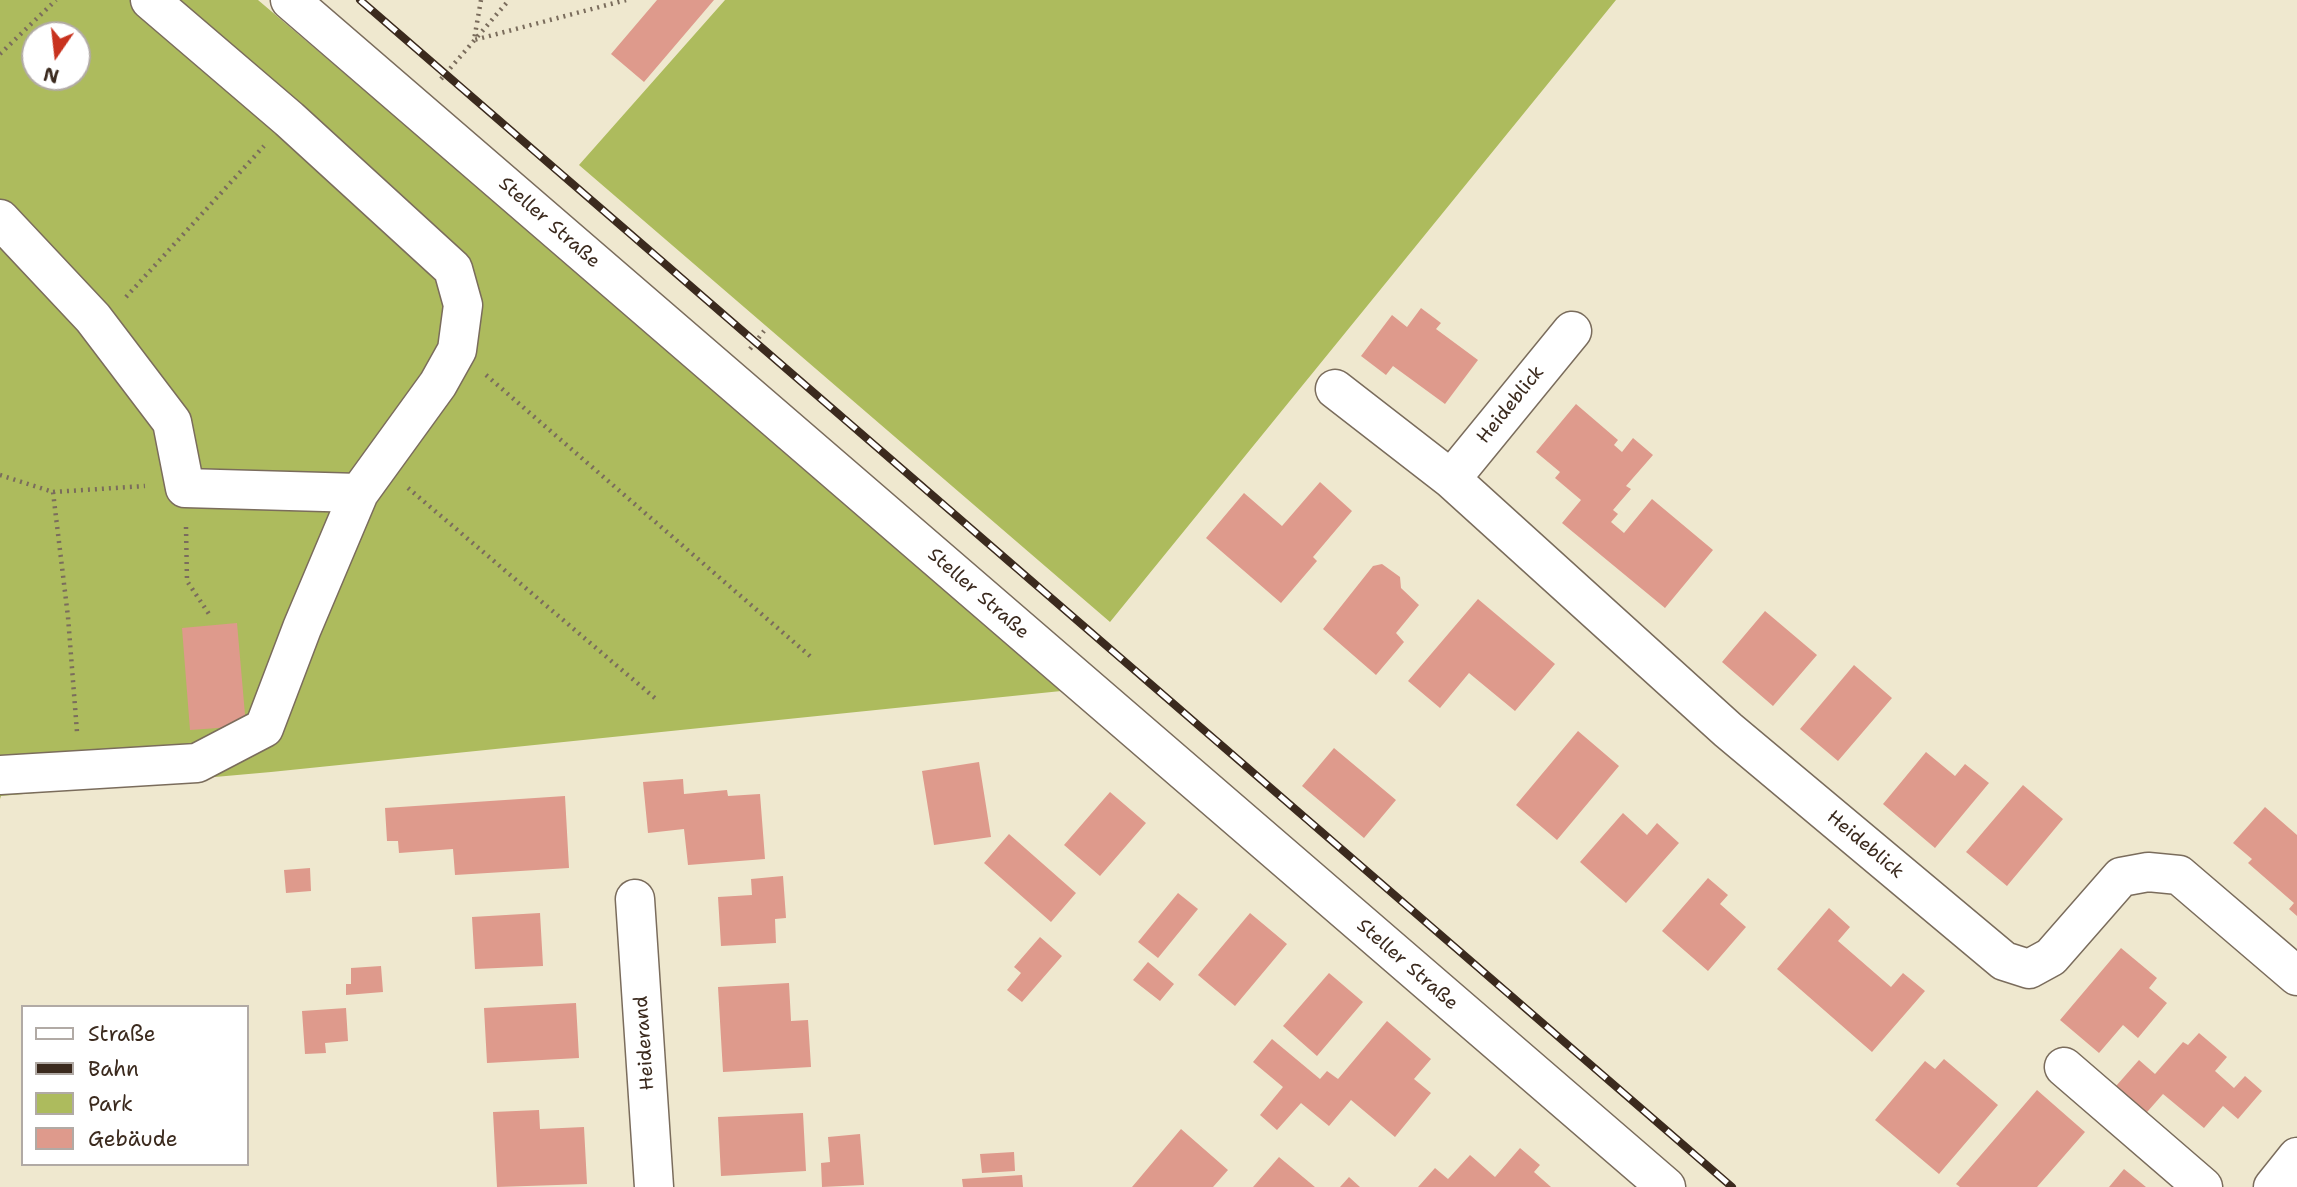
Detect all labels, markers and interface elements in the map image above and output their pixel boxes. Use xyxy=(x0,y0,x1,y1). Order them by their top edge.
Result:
north arrow xyxy=(21,21,91,91)
text: N xyxy=(41,61,62,89)
street label: Steller Straße xyxy=(494,173,604,273)
street label: Heideblick xyxy=(1473,361,1549,449)
street label: Steller Straße xyxy=(923,544,1033,644)
street label: Heideblick xyxy=(1822,806,1908,884)
street label: Steller Straße xyxy=(1352,915,1462,1015)
street label: Heiderand xyxy=(630,995,660,1091)
legend xyxy=(21,1005,248,1166)
text: Straße xyxy=(88,1020,156,1048)
text: Bahn xyxy=(88,1055,139,1083)
text: Park xyxy=(88,1090,133,1118)
text: Gebäude xyxy=(88,1125,178,1153)

